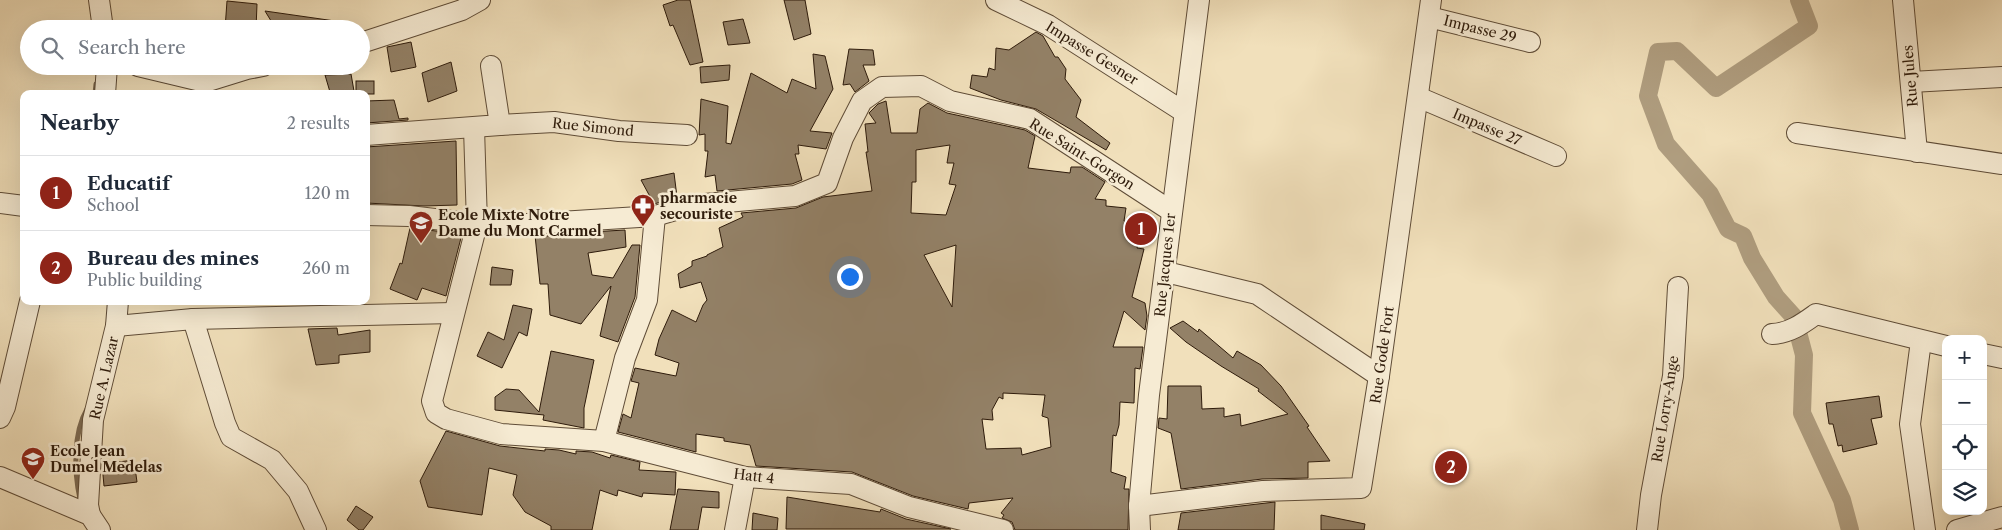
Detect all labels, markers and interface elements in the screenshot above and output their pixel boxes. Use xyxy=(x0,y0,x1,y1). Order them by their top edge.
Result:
street label: Impasse 29 xyxy=(1442,11,1518,47)
street label: Impasse Gesner xyxy=(1042,17,1142,89)
search box xyxy=(20,20,370,75)
icon: search xyxy=(38,34,66,62)
text: Search here xyxy=(78,36,186,59)
street label: Rue Jules xyxy=(1898,44,1922,108)
street label: Impasse 27 xyxy=(1450,104,1524,150)
text: Nearby xyxy=(40,110,119,135)
text: 2 results xyxy=(287,113,350,133)
street label: Rue Simond xyxy=(551,114,635,140)
street label: Rue Saint-Gorgon xyxy=(1026,114,1138,194)
text: Educatif xyxy=(87,172,170,195)
text: 1 xyxy=(52,183,60,203)
text: 120 m xyxy=(305,183,350,203)
place label: pharmacie secouriste xyxy=(660,189,737,223)
pharmacy icon: pharmacie secouriste xyxy=(630,193,656,227)
text: School xyxy=(87,195,139,215)
place label: Ecole Mixte Notre Dame du Mont Carmel xyxy=(438,206,602,240)
school or university icon: Ecole Mixte Notre Dame du Mont Carmel xyxy=(408,210,434,244)
pin: 1 xyxy=(1125,210,1157,248)
street label: Rue Jacques 1er xyxy=(1151,212,1179,318)
text: Bureau des mines xyxy=(87,247,259,270)
text: 2 xyxy=(51,258,61,278)
text: 260 m xyxy=(302,258,350,278)
your location xyxy=(837,264,863,290)
text: Public building xyxy=(87,270,202,290)
street label: Rue Gode Fort xyxy=(1366,305,1398,405)
street label: Rue A. Lazar xyxy=(86,335,122,421)
map controls xyxy=(1942,335,1987,515)
button: + xyxy=(1942,335,1987,380)
street label: Rue Lorry-Ange xyxy=(1648,354,1682,464)
button: − xyxy=(1942,380,1987,425)
button: locate xyxy=(1942,425,1987,470)
place label: Ecole Jean Dumel Medelas xyxy=(50,442,162,476)
school or university icon: Ecole Jean Dumel Medelas xyxy=(20,446,46,480)
pin: 2 xyxy=(1435,448,1467,486)
street label: Hatt 4 xyxy=(733,465,775,487)
button: layers xyxy=(1942,470,1987,515)

